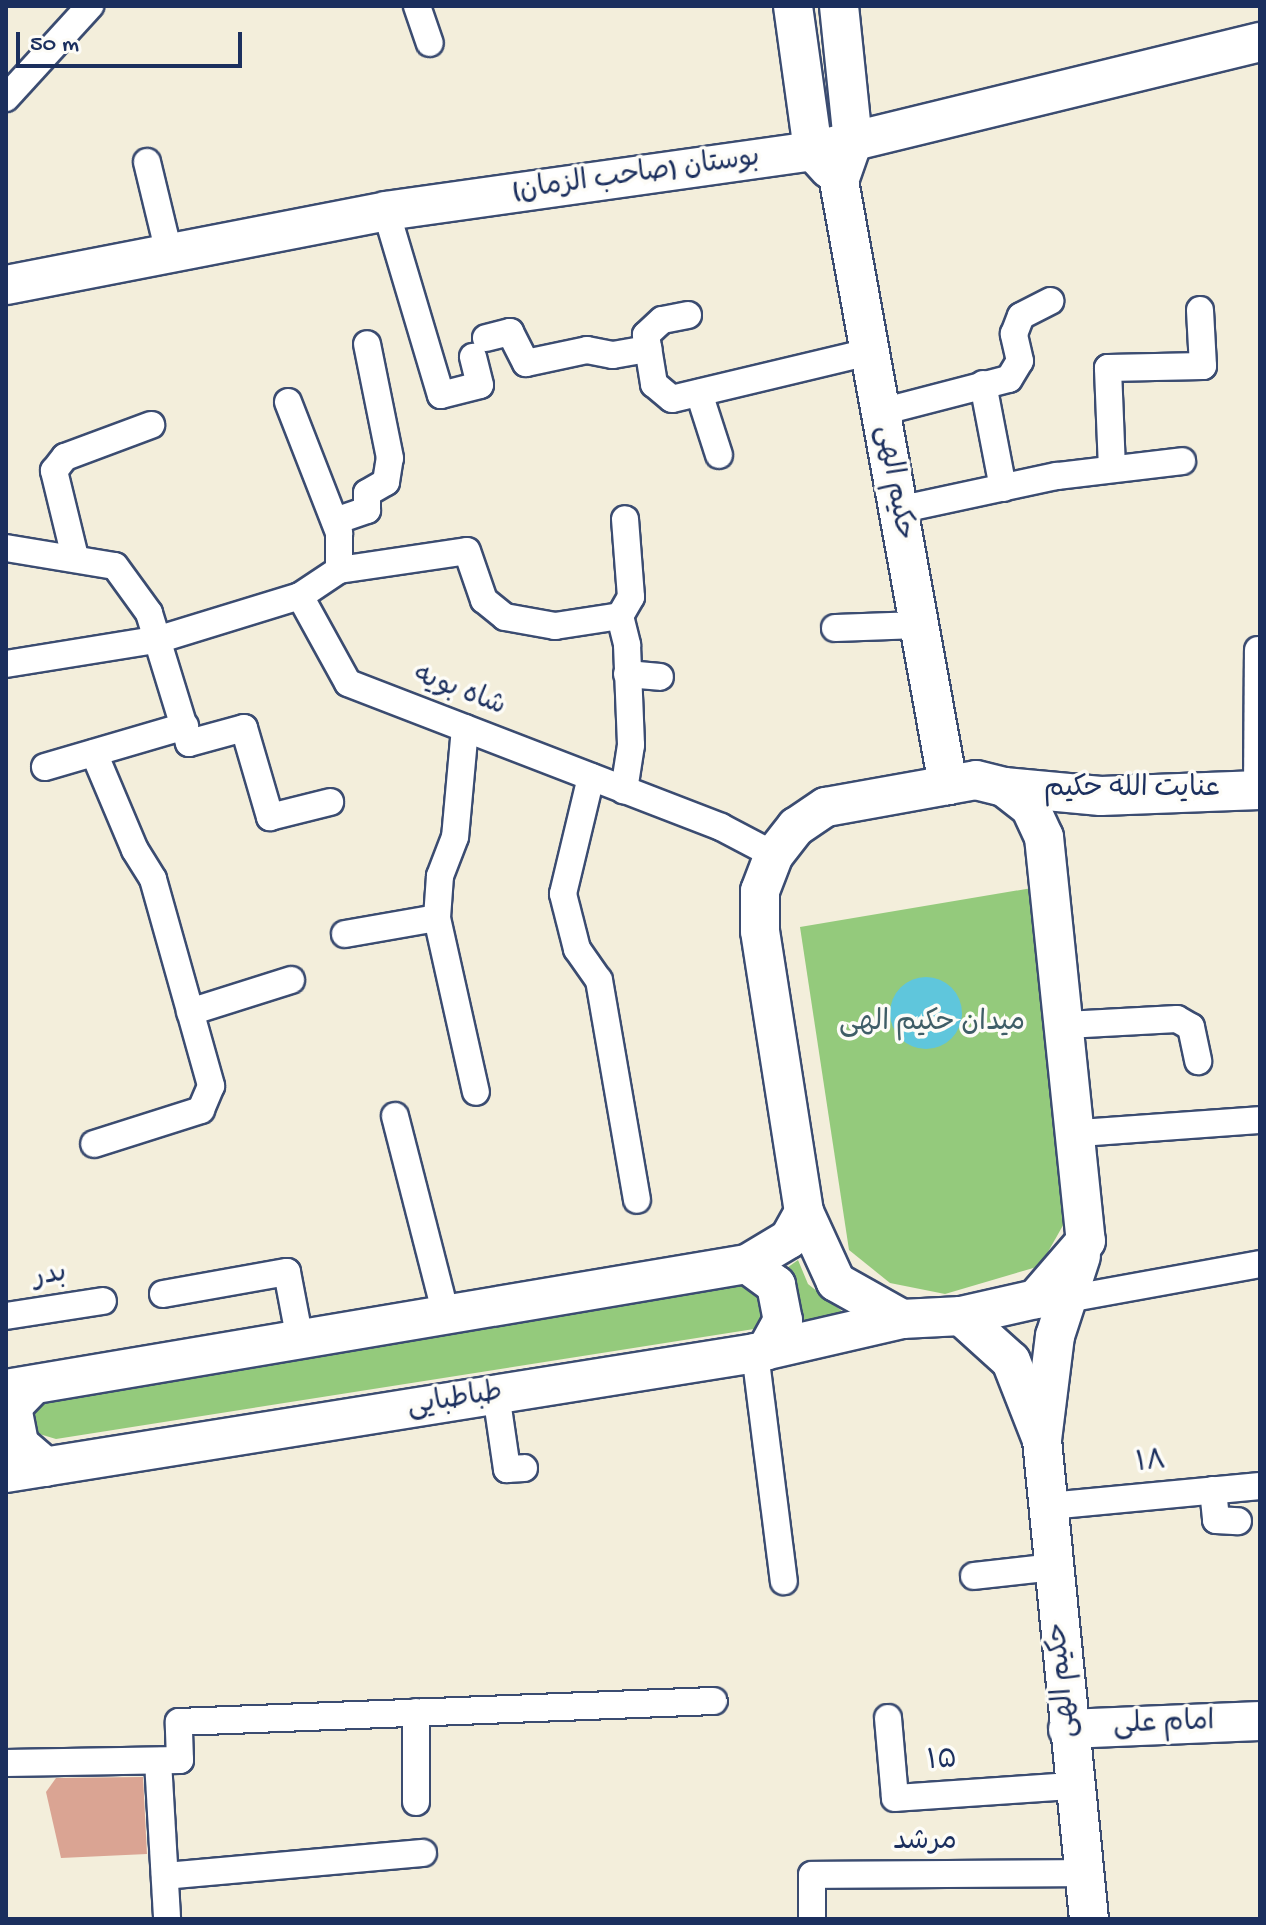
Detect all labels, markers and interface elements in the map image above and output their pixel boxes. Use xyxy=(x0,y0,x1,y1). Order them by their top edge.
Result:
scale bar xyxy=(20,16,246,66)
text: 50 m xyxy=(30,31,79,60)
street label: بوستان (صاحب الزمان) xyxy=(510,142,762,210)
street label: حکیم الهی xyxy=(866,423,920,543)
street label: شاه بویه xyxy=(408,659,510,725)
street label: عنایت الله حکیم xyxy=(1044,773,1220,807)
park label: میدان حکیم الهی xyxy=(839,1007,1025,1041)
street label: بدر xyxy=(31,1258,69,1296)
street label: طباطبایی xyxy=(405,1377,505,1425)
street label: ۱۸ xyxy=(1134,1446,1168,1482)
street label: حکیم الهی xyxy=(1042,1621,1086,1739)
street label: امام علی xyxy=(1113,1706,1215,1744)
street label: ۱۵ xyxy=(926,1744,958,1780)
street label: مرشد xyxy=(893,1826,957,1860)

